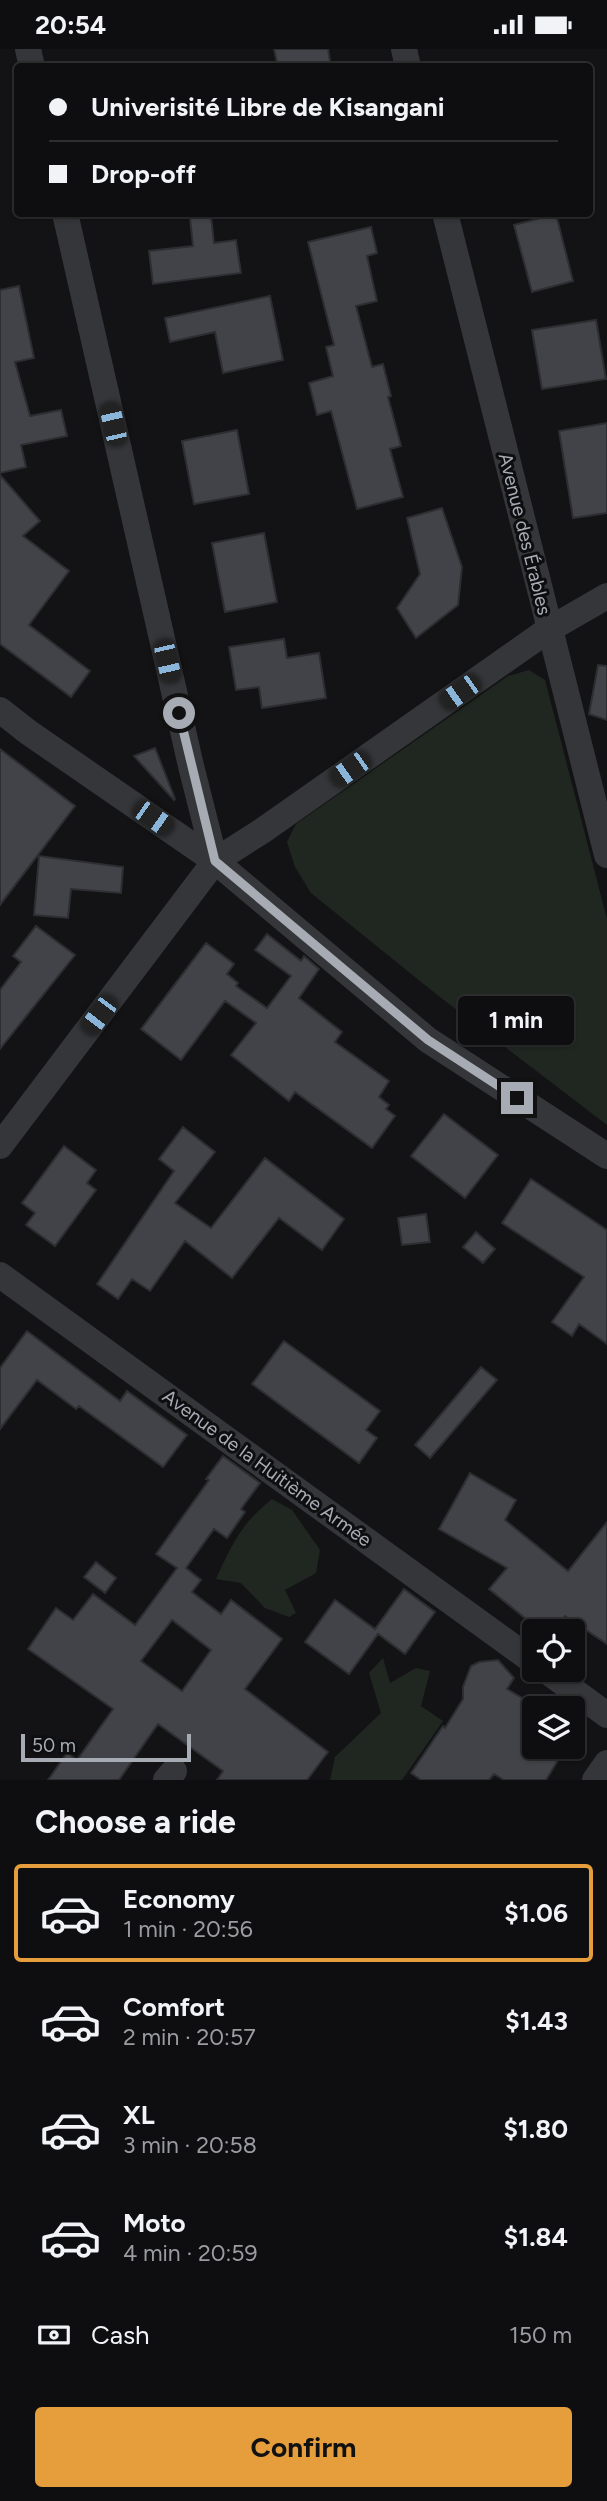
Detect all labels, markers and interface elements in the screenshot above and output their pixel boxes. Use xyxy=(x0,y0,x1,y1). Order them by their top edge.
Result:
text: 20:54 xyxy=(35,9,106,41)
text: Univerisité Libre de Kisangani xyxy=(91,91,445,123)
text: Drop-off xyxy=(91,158,196,190)
car xyxy=(99,401,128,447)
street label: Avenue des Érables xyxy=(494,451,556,617)
car xyxy=(153,638,182,684)
car xyxy=(437,671,484,713)
route start xyxy=(163,697,195,729)
car xyxy=(327,748,374,790)
car xyxy=(130,797,177,839)
car xyxy=(78,992,121,1038)
callout: 1 min xyxy=(459,997,575,1045)
text: 1 min xyxy=(489,1006,543,1034)
route end xyxy=(501,1082,533,1114)
street label: Avenue de la Huitième Armée xyxy=(158,1385,376,1551)
map controls xyxy=(522,1619,585,1759)
button: locate xyxy=(522,1619,585,1682)
button: layers xyxy=(522,1696,585,1759)
scale bar xyxy=(21,1731,191,1763)
text: 50 m xyxy=(32,1734,76,1757)
text: Choose a ride xyxy=(35,1803,236,1841)
icon: car xyxy=(39,1882,102,1945)
text: Economy xyxy=(123,1883,235,1915)
text: $1.06 xyxy=(504,1897,568,1929)
text: 1 min · 20:56 xyxy=(123,1915,253,1943)
icon: car xyxy=(39,1990,102,2053)
text: Comfort xyxy=(123,1991,225,2023)
text: $1.43 xyxy=(505,2005,568,2037)
text: 2 min · 20:57 xyxy=(123,2023,255,2051)
icon: car xyxy=(39,2098,102,2161)
text: XL xyxy=(123,2099,155,2131)
text: $1.80 xyxy=(503,2113,568,2145)
text: 3 min · 20:58 xyxy=(123,2131,257,2159)
icon: car xyxy=(39,2206,102,2269)
text: Moto xyxy=(123,2207,186,2239)
text: $1.84 xyxy=(504,2221,568,2253)
text: 4 min · 20:59 xyxy=(123,2239,258,2267)
icon: cash xyxy=(35,2316,73,2354)
text: Cash xyxy=(91,2319,150,2351)
text: 150 m xyxy=(509,2321,572,2349)
button: Confirm xyxy=(35,2407,572,2487)

